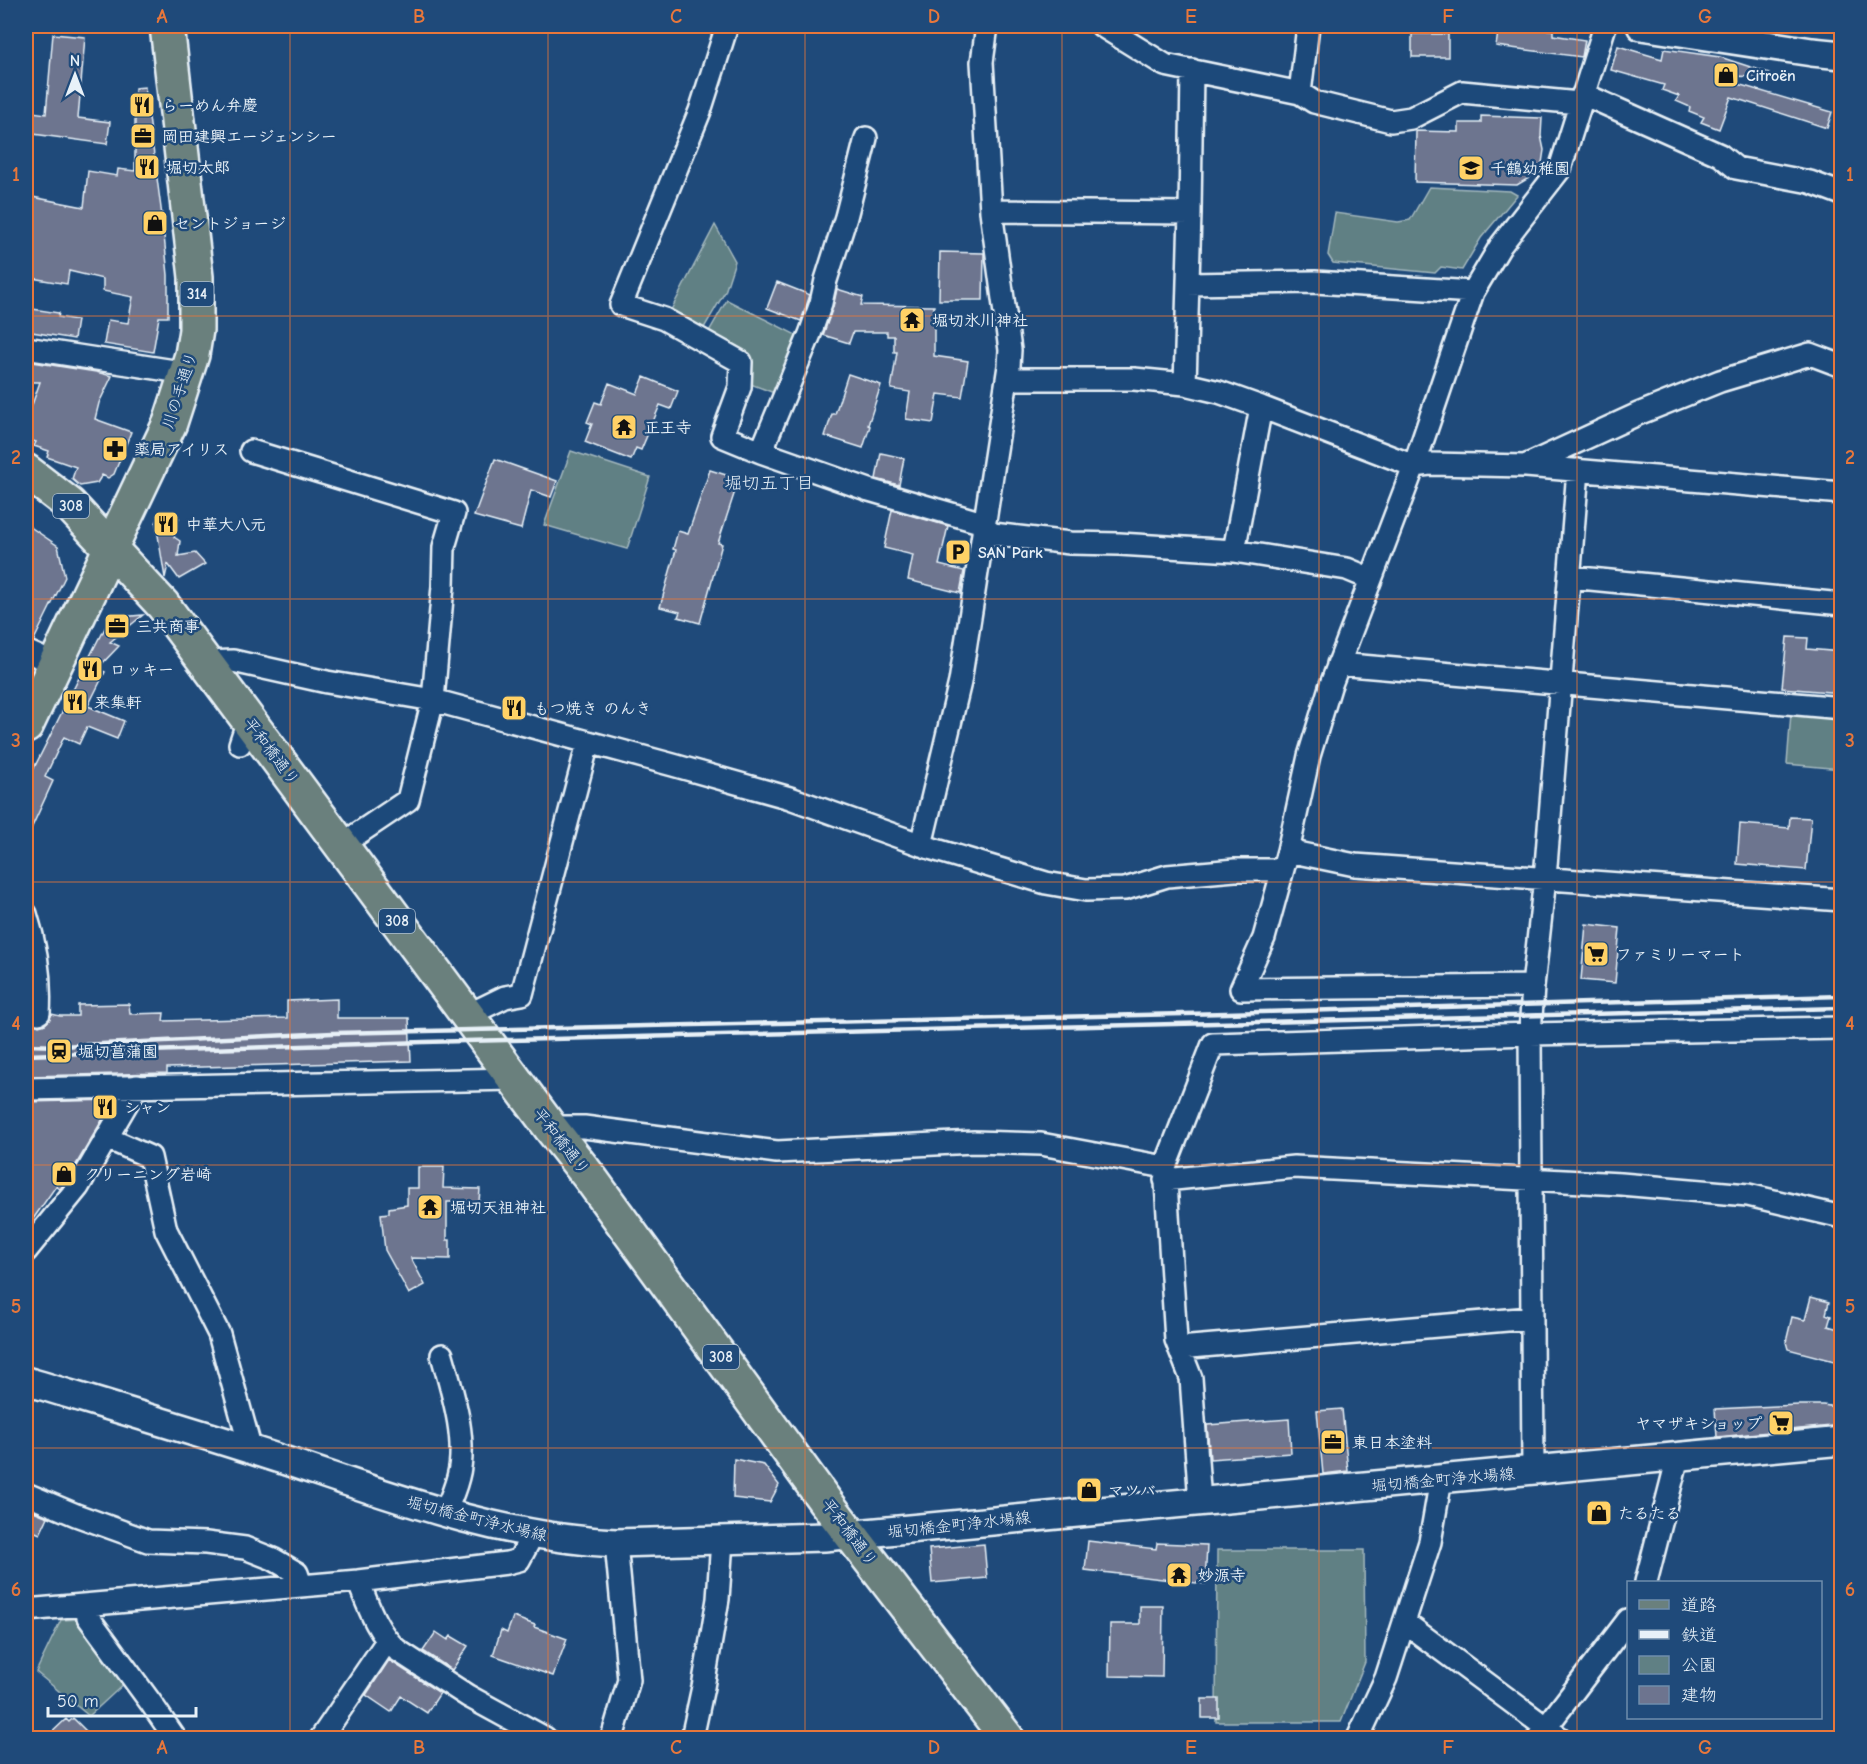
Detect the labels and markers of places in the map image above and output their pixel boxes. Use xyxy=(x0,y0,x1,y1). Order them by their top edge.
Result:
shop icon: Citroën xyxy=(1711,60,1741,90)
place label: Citroën xyxy=(1746,67,1796,85)
restaurant icon: らーめん弁慶 xyxy=(127,90,157,120)
place label: らーめん弁慶 xyxy=(162,97,258,115)
office icon: 岡田建興エージェンシー xyxy=(128,121,158,151)
place label: 岡田建興エージェンシー xyxy=(162,128,337,146)
restaurant icon: 堀切太郎 xyxy=(132,152,162,182)
school or university icon: 千鶴幼稚園 xyxy=(1456,153,1486,183)
place label: 堀切太郎 xyxy=(166,159,230,177)
place label: 千鶴幼稚園 xyxy=(1490,160,1570,178)
shop icon: セントジョージ xyxy=(140,208,170,238)
place label: セントジョージ xyxy=(174,215,286,233)
temple icon: 堀切氷川神社 xyxy=(897,305,927,335)
place label: 堀切氷川神社 xyxy=(932,312,1028,330)
temple icon: 正王寺 xyxy=(609,412,639,442)
place label: 正王寺 xyxy=(644,419,692,437)
pharmacy icon: 薬局アイリス xyxy=(100,434,130,464)
place label: 薬局アイリス xyxy=(134,441,229,459)
restaurant icon: 中華大八元 xyxy=(151,509,181,539)
place label: 中華大八元 xyxy=(186,516,266,534)
parking icon: SAN Park xyxy=(943,537,973,567)
place label: SAN Park xyxy=(978,544,1043,562)
office icon: 三共商事 xyxy=(102,611,132,641)
place label: 三共商事 xyxy=(136,618,200,636)
restaurant icon: ロッキー xyxy=(75,654,105,684)
place label: ロッキー xyxy=(110,661,174,679)
restaurant icon: 来集軒 xyxy=(60,687,90,717)
restaurant icon: もつ焼き のんき xyxy=(499,693,529,723)
place label: 来集軒 xyxy=(94,694,142,712)
place label: もつ焼き のんき xyxy=(534,700,651,718)
supermarket icon: ファミリーマート xyxy=(1581,939,1611,969)
place label: ファミリーマート xyxy=(1616,946,1745,964)
station icon: 堀切菖蒲園 xyxy=(44,1036,74,1066)
place label: 堀切菖蒲園 xyxy=(78,1043,158,1061)
restaurant icon: シャン xyxy=(90,1092,120,1122)
place label: シャン xyxy=(124,1099,171,1117)
shop icon: クリーニング岩崎 xyxy=(49,1159,79,1189)
place label: クリーニング岩崎 xyxy=(84,1166,212,1184)
temple icon: 堀切天祖神社 xyxy=(415,1192,445,1222)
place label: 堀切天祖神社 xyxy=(450,1199,546,1217)
supermarket icon: ヤマザキショップ xyxy=(1766,1408,1796,1438)
place label: ヤマザキショップ xyxy=(1635,1415,1762,1433)
office icon: 東日本塗料 xyxy=(1318,1427,1348,1457)
place label: 東日本塗料 xyxy=(1352,1434,1432,1452)
shop icon: マツバ xyxy=(1074,1475,1104,1505)
place label: マツバ xyxy=(1108,1482,1156,1500)
shop icon: たるたる xyxy=(1584,1498,1614,1528)
place label: たるたる xyxy=(1618,1505,1682,1523)
temple icon: 妙源寺 xyxy=(1164,1560,1194,1590)
place label: 妙源寺 xyxy=(1198,1567,1246,1585)

